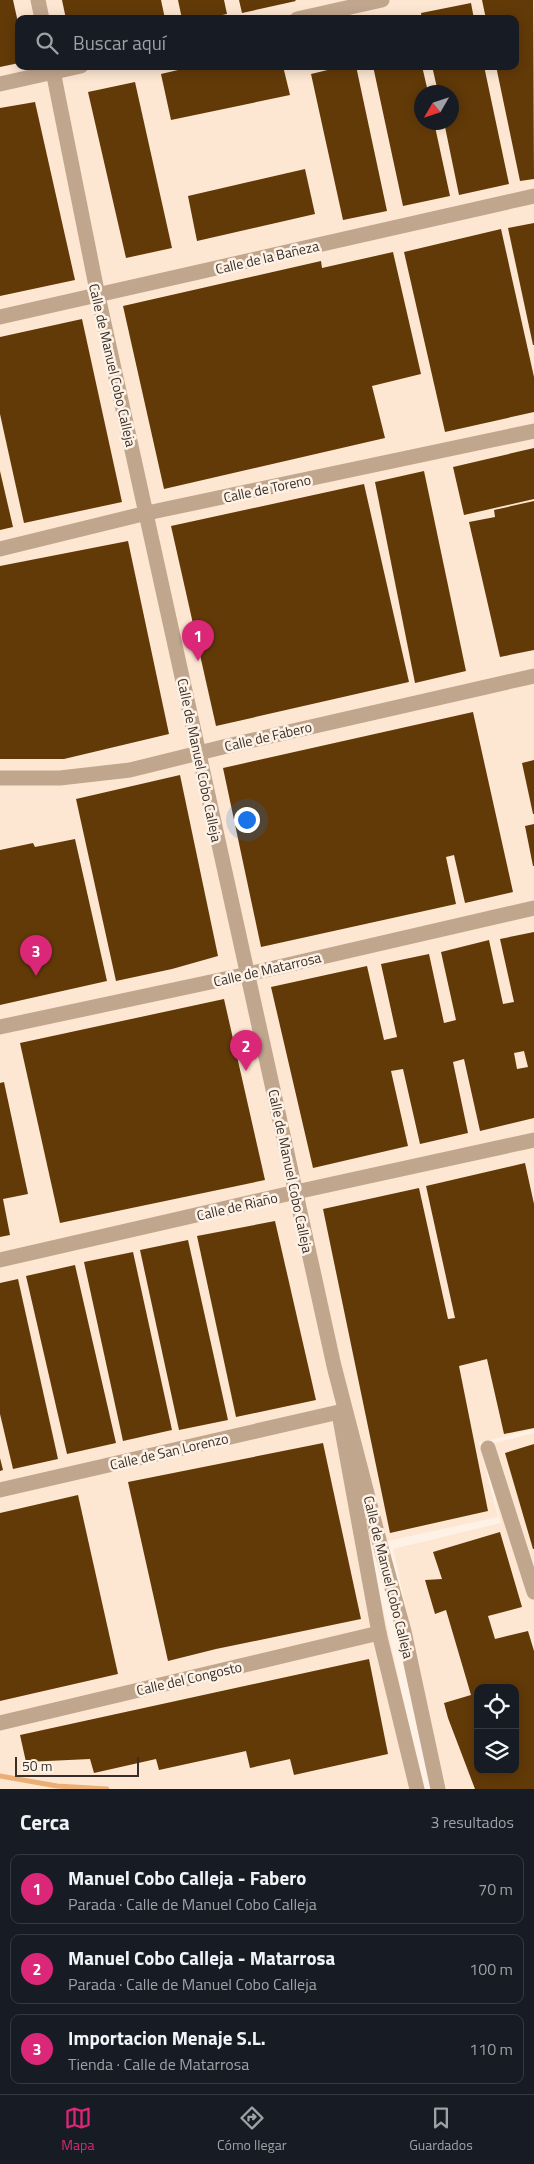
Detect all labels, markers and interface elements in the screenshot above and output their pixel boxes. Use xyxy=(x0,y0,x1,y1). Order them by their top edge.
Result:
search box xyxy=(15,15,519,70)
text: Buscar aquí xyxy=(73,28,166,57)
icon: search xyxy=(33,29,61,57)
north arrow xyxy=(414,85,459,130)
street label: Calle de la Bañeza xyxy=(213,235,321,279)
street label: Calle de Manuel Cobo Calleja xyxy=(84,281,142,449)
street label: Calle de Toreno xyxy=(221,468,313,508)
pin: 1 xyxy=(182,620,214,661)
street label: Calle de Manuel Cobo Calleja xyxy=(172,676,228,844)
street label: Calle de Fabero xyxy=(222,716,314,756)
your location xyxy=(234,807,260,833)
pin: 3 xyxy=(20,935,52,976)
street label: Calle de Matarrosa xyxy=(211,946,323,992)
pin: 2 xyxy=(230,1030,262,1071)
street label: Calle de Manuel Cobo Calleja xyxy=(263,1087,319,1255)
street label: Calle de Riaño xyxy=(194,1186,280,1226)
street label: Calle de San Lorenzo xyxy=(108,1427,230,1475)
street label: Calle de Manuel Cobo Calleja xyxy=(359,1494,419,1660)
street label: Calle del Congosto xyxy=(134,1656,244,1700)
map controls xyxy=(474,1684,519,1774)
button: locate xyxy=(474,1684,519,1729)
button: layers xyxy=(474,1729,519,1774)
scale bar xyxy=(15,1754,139,1777)
text: 50 m xyxy=(22,1755,52,1776)
text: Cerca xyxy=(20,1806,70,1838)
text: 3 resultados xyxy=(430,1810,514,1834)
text: Manuel Cobo Calleja - Fabero xyxy=(68,1863,306,1892)
text: 1 xyxy=(33,1877,41,1901)
text: 70 m xyxy=(478,1877,513,1901)
text: Parada · Calle de Manuel Cobo Calleja xyxy=(68,1892,317,1916)
text: Manuel Cobo Calleja - Matarrosa xyxy=(68,1943,335,1972)
text: 2 xyxy=(33,1957,41,1981)
text: 100 m xyxy=(469,1957,513,1981)
text: Parada · Calle de Manuel Cobo Calleja xyxy=(68,1972,317,1996)
text: Importacion Menaje S.L. xyxy=(68,2023,266,2052)
text: 3 xyxy=(33,2037,41,2061)
text: 110 m xyxy=(469,2037,513,2061)
text: Tienda · Calle de Matarrosa xyxy=(68,2052,249,2076)
tab: Mapa xyxy=(61,2104,94,2155)
tab: Cómo llegar xyxy=(217,2104,287,2155)
tab: Guardados xyxy=(409,2104,473,2155)

